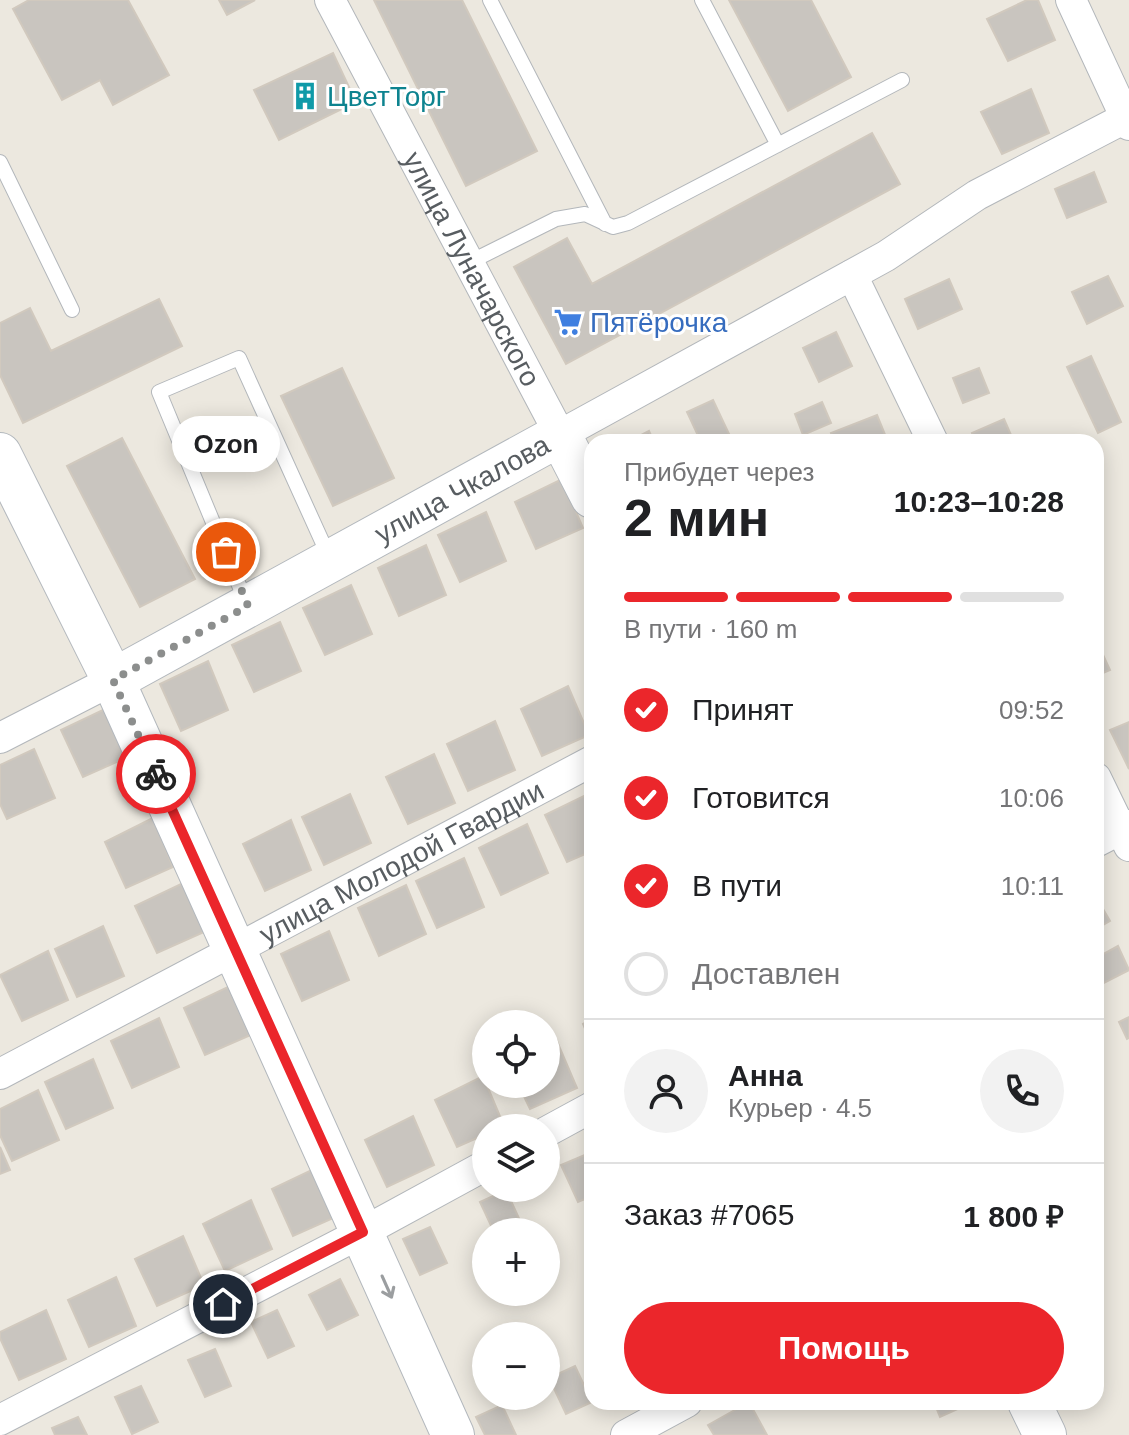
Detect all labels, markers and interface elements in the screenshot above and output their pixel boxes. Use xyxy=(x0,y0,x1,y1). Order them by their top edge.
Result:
building icon: ЦветТорг xyxy=(290,81,320,111)
place label: ЦветТорг xyxy=(327,81,446,112)
street label: улица Луначарского xyxy=(397,146,546,392)
supermarket icon: Пятёрочка xyxy=(553,307,583,337)
place label: Пятёрочка xyxy=(590,307,728,338)
callout: Ozon xyxy=(172,416,280,472)
text: Ozon xyxy=(194,429,259,459)
street label: улица Чкалова xyxy=(370,429,555,549)
text: Прибудет через xyxy=(624,457,814,487)
text: 10:23–10:28 xyxy=(894,485,1064,518)
text: 2 мин xyxy=(624,489,769,547)
pin xyxy=(192,518,260,586)
icon: bag xyxy=(204,530,248,574)
text: В пути · 160 m xyxy=(624,614,797,644)
icon: check xyxy=(624,688,668,732)
text: Принят xyxy=(692,693,794,726)
text: 09:52 xyxy=(999,695,1064,725)
courier xyxy=(116,734,196,814)
icon: bike xyxy=(134,752,178,796)
street label: улица Молодой Гвардии xyxy=(254,775,549,950)
icon: check xyxy=(624,776,668,820)
text: Готовится xyxy=(692,781,830,814)
text: 10:06 xyxy=(999,783,1064,813)
icon: check xyxy=(624,864,668,908)
text: В пути xyxy=(692,869,782,902)
text: 10:11 xyxy=(1001,871,1064,901)
text: Доставлен xyxy=(692,957,840,990)
map controls xyxy=(472,1010,560,1410)
button: locate xyxy=(472,1010,560,1098)
button: person xyxy=(624,1049,708,1133)
button: phone xyxy=(980,1049,1064,1133)
text: Анна xyxy=(728,1059,803,1092)
text: Курьер · 4.5 xyxy=(728,1093,872,1123)
button: layers xyxy=(472,1114,560,1202)
text: Заказ #7065 xyxy=(624,1198,794,1231)
text: 1 800 ₽ xyxy=(963,1200,1064,1233)
button: + xyxy=(472,1218,560,1306)
pin xyxy=(189,1270,257,1338)
one-way arrow xyxy=(381,1274,396,1299)
icon: home xyxy=(201,1282,245,1326)
button: Помощь xyxy=(624,1302,1064,1394)
button: − xyxy=(472,1322,560,1410)

